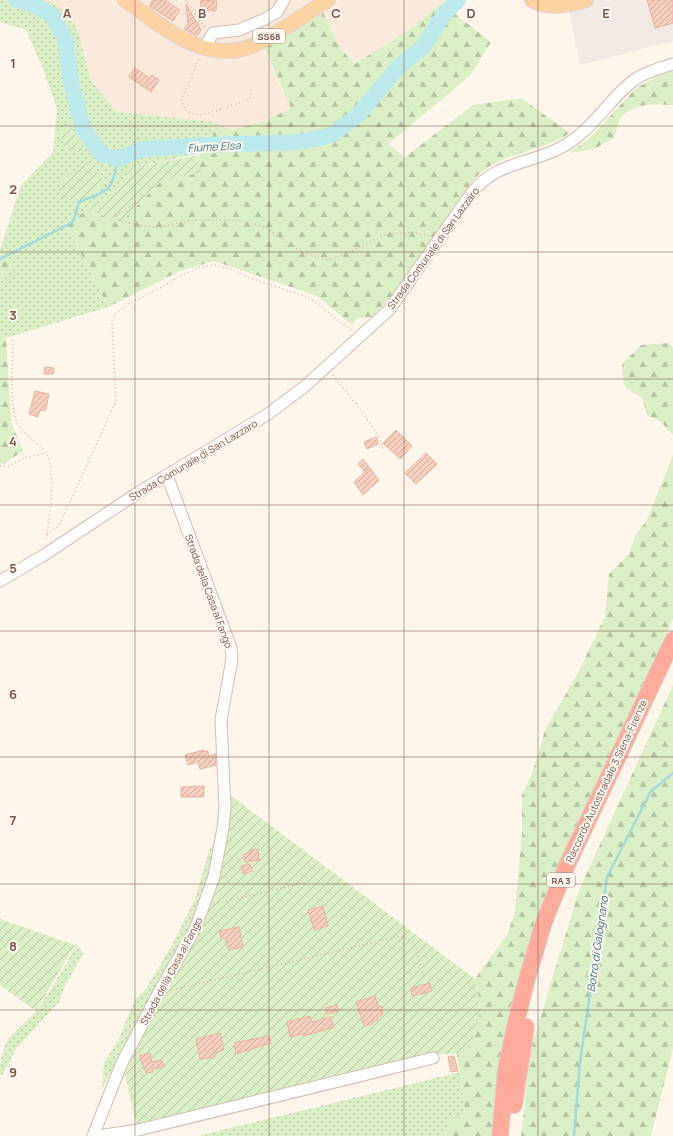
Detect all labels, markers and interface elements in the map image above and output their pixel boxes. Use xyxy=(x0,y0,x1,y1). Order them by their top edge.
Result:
text: A xyxy=(63,4,72,22)
text: B xyxy=(198,4,206,22)
text: C xyxy=(331,4,341,22)
text: D xyxy=(466,4,476,22)
text: E xyxy=(602,4,610,22)
road number: SS68 xyxy=(253,29,285,43)
text: 1 xyxy=(10,54,16,72)
water label: Fiume Elsa xyxy=(187,137,242,155)
text: 2 xyxy=(9,180,17,198)
street label: Strada Comunale di San Lazzaro xyxy=(384,184,482,312)
text: 3 xyxy=(9,306,17,324)
street label: Strada Comunale di San Lazzaro xyxy=(126,416,260,504)
text: 4 xyxy=(9,432,17,450)
street label: Strada della Casa al Fango xyxy=(182,532,236,650)
text: 5 xyxy=(9,559,17,577)
text: 6 xyxy=(9,685,17,703)
street label: Raccordo Autostradale 3 Siena-Firenze xyxy=(562,697,650,865)
text: 7 xyxy=(10,811,17,829)
road number: RA 3 xyxy=(547,873,575,887)
water label: Botro di Galognano xyxy=(583,894,611,993)
street label: Strada della Casa al Fango xyxy=(137,915,205,1027)
text: 8 xyxy=(9,937,17,955)
text: 9 xyxy=(9,1063,17,1081)

